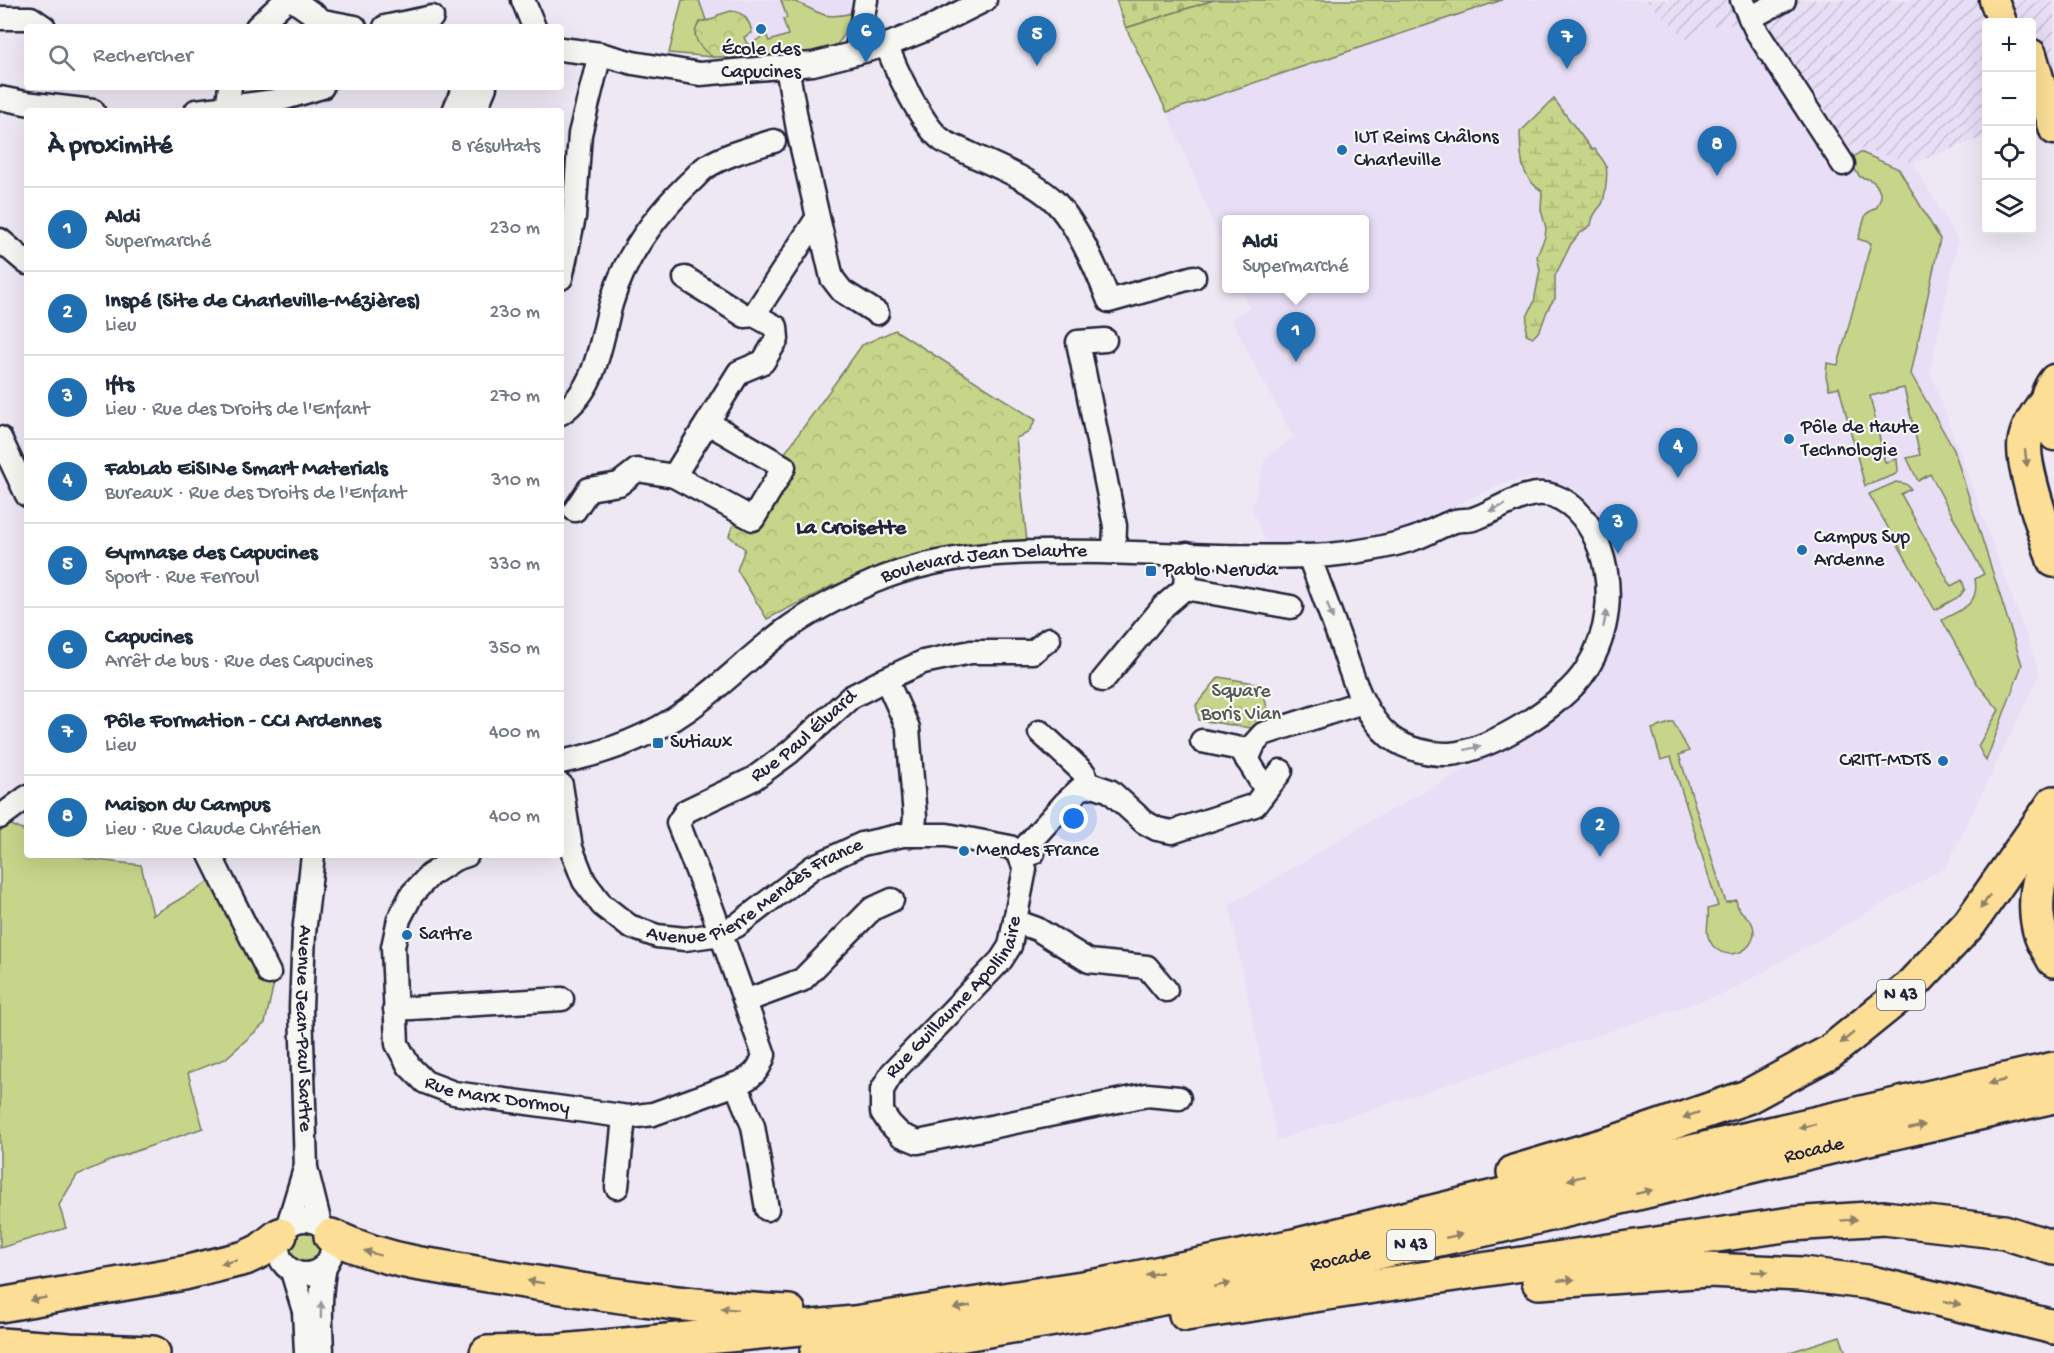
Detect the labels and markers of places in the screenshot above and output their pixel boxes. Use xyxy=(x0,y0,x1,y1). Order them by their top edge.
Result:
pin: 6 xyxy=(846,14,886,63)
pin: 5 xyxy=(1018,16,1056,66)
pin: 7 xyxy=(1548,20,1586,69)
marker: École des Capucines xyxy=(754,22,768,36)
place label: École des Capucines xyxy=(721,38,801,85)
pin: 8 xyxy=(1698,126,1736,176)
place label: IUT Reims Châlons Charleville xyxy=(1354,127,1499,173)
marker: IUT Reims Châlons Charleville xyxy=(1335,143,1349,157)
pin: 1 xyxy=(1276,312,1316,362)
place label: Pôle de Haute Technologie xyxy=(1800,417,1920,463)
pin: 4 xyxy=(1658,428,1698,478)
marker: Pôle de Haute Technologie xyxy=(1782,432,1796,446)
pin: 3 xyxy=(1598,504,1638,554)
place label: Campus Sup Ardenne xyxy=(1814,527,1910,573)
marker: Campus Sup Ardenne xyxy=(1795,543,1809,557)
place label: Pablo Neruda xyxy=(1162,560,1279,583)
marker: Pablo Neruda xyxy=(1144,564,1158,578)
place label: Sutiaux xyxy=(670,732,733,755)
marker: Sutiaux xyxy=(651,736,665,750)
place label: CRITT-MDTS xyxy=(1839,750,1932,773)
marker: CRITT-MDTS xyxy=(1936,754,1950,768)
pin: 2 xyxy=(1580,808,1620,857)
place label: Mendes France xyxy=(976,840,1100,863)
marker: Mendes France xyxy=(957,844,971,858)
place label: Sartre xyxy=(419,924,473,947)
marker: Sartre xyxy=(400,928,414,942)

